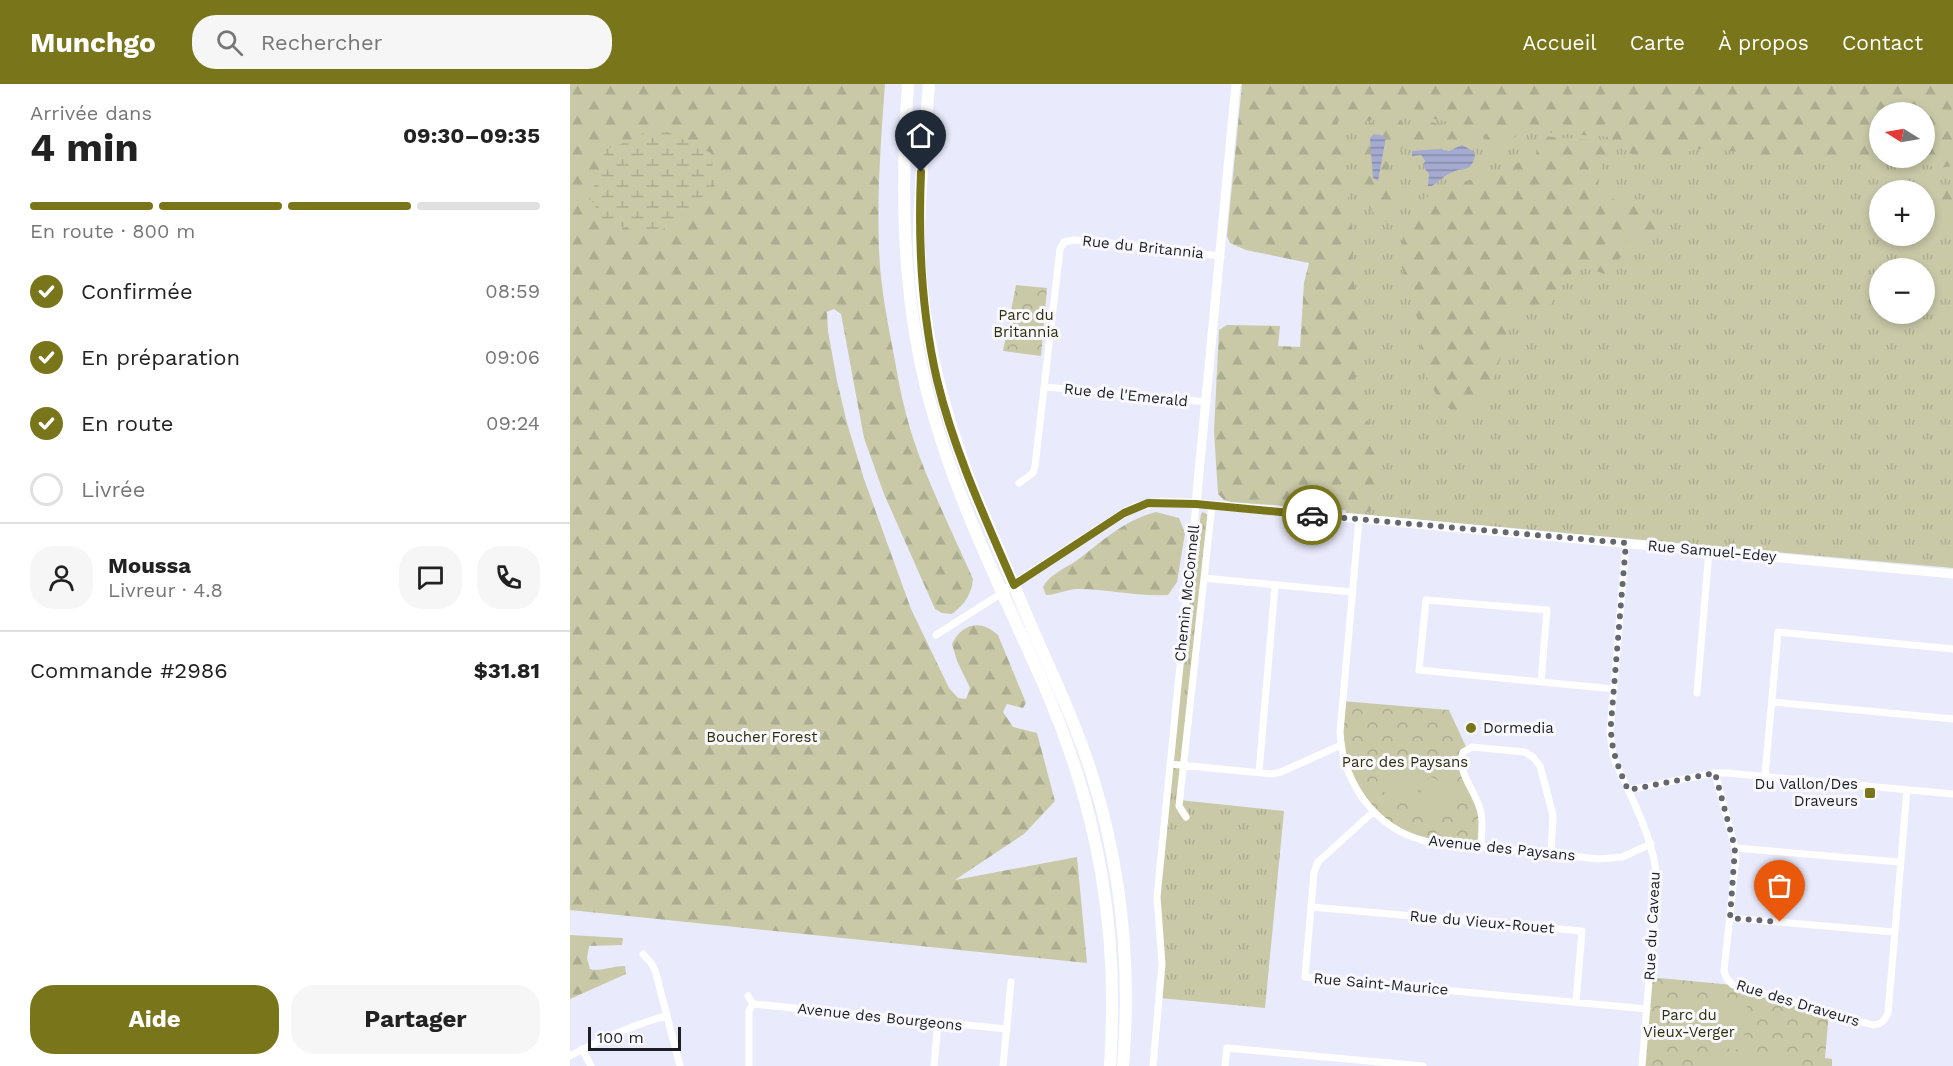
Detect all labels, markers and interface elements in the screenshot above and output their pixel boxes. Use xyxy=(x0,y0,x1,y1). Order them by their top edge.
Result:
search box xyxy=(192,15,612,69)
text: Munchgo xyxy=(30,26,156,59)
icon: search xyxy=(213,26,246,59)
text: Rechercher xyxy=(261,30,383,55)
text: Accueil xyxy=(1522,30,1597,55)
text: Carte xyxy=(1630,30,1685,55)
text: À propos xyxy=(1718,30,1809,55)
text: Contact xyxy=(1842,30,1923,55)
text: Arrivée dans xyxy=(30,101,152,125)
north arrow xyxy=(1869,102,1935,168)
map controls xyxy=(1869,102,1935,324)
pin xyxy=(895,110,946,172)
icon: home xyxy=(904,119,937,152)
text: 09:30–09:35 xyxy=(403,123,540,148)
text: 4 min xyxy=(30,125,139,170)
button: + xyxy=(1869,180,1935,246)
text: En route · 800 m xyxy=(30,219,195,243)
street label: Rue du Britannia xyxy=(1081,232,1205,262)
button: − xyxy=(1869,258,1935,324)
icon: check xyxy=(30,275,63,308)
text: Confirmée xyxy=(81,279,193,304)
text: 08:59 xyxy=(485,279,540,303)
park label: Parc du Britannia xyxy=(993,306,1059,341)
icon: check xyxy=(30,341,63,374)
text: En préparation xyxy=(81,345,240,370)
text: 09:06 xyxy=(485,345,540,369)
street label: Rue de l'Emerald xyxy=(1063,380,1189,410)
icon: check xyxy=(30,407,63,440)
text: En route xyxy=(81,411,173,436)
text: 09:24 xyxy=(486,411,540,435)
text: Livrée xyxy=(81,477,145,502)
courier xyxy=(1282,485,1342,545)
icon: car xyxy=(1296,499,1329,532)
street label: Chemin McConnell xyxy=(1171,523,1203,662)
street label: Rue Samuel-Edey xyxy=(1647,536,1777,566)
button: person xyxy=(30,546,93,609)
button: chat xyxy=(399,546,462,609)
button: phone xyxy=(477,546,540,609)
text: Moussa xyxy=(108,553,191,578)
text: Livreur · 4.8 xyxy=(108,578,223,602)
text: Commande #2986 xyxy=(30,658,228,683)
text: $31.81 xyxy=(474,658,540,683)
place label: Dormedia xyxy=(1483,719,1554,737)
marker: Dormedia xyxy=(1464,721,1478,735)
park label: Boucher Forest xyxy=(706,728,818,746)
park label: Parc des Paysans xyxy=(1342,753,1468,771)
place label: Du Vallon/Des Draveurs xyxy=(1755,775,1858,810)
marker: Du Vallon/Des Draveurs xyxy=(1863,786,1877,800)
street label: Avenue des Paysans xyxy=(1428,831,1576,865)
pin xyxy=(1754,860,1805,922)
icon: bag xyxy=(1763,869,1796,902)
street label: Rue du Caveau xyxy=(1640,871,1664,981)
street label: Rue du Vieux-Rouet xyxy=(1409,907,1556,937)
street label: Rue Saint-Maurice xyxy=(1313,969,1449,999)
street label: Rue des Draveurs xyxy=(1734,976,1862,1030)
button: Aide xyxy=(30,985,279,1054)
button: Partager xyxy=(291,985,540,1054)
street label: Avenue des Bourgeons xyxy=(797,999,964,1035)
park label: Parc du Vieux-Verger xyxy=(1643,1006,1735,1041)
scale bar xyxy=(588,1024,681,1052)
text: 100 m xyxy=(597,1028,644,1047)

